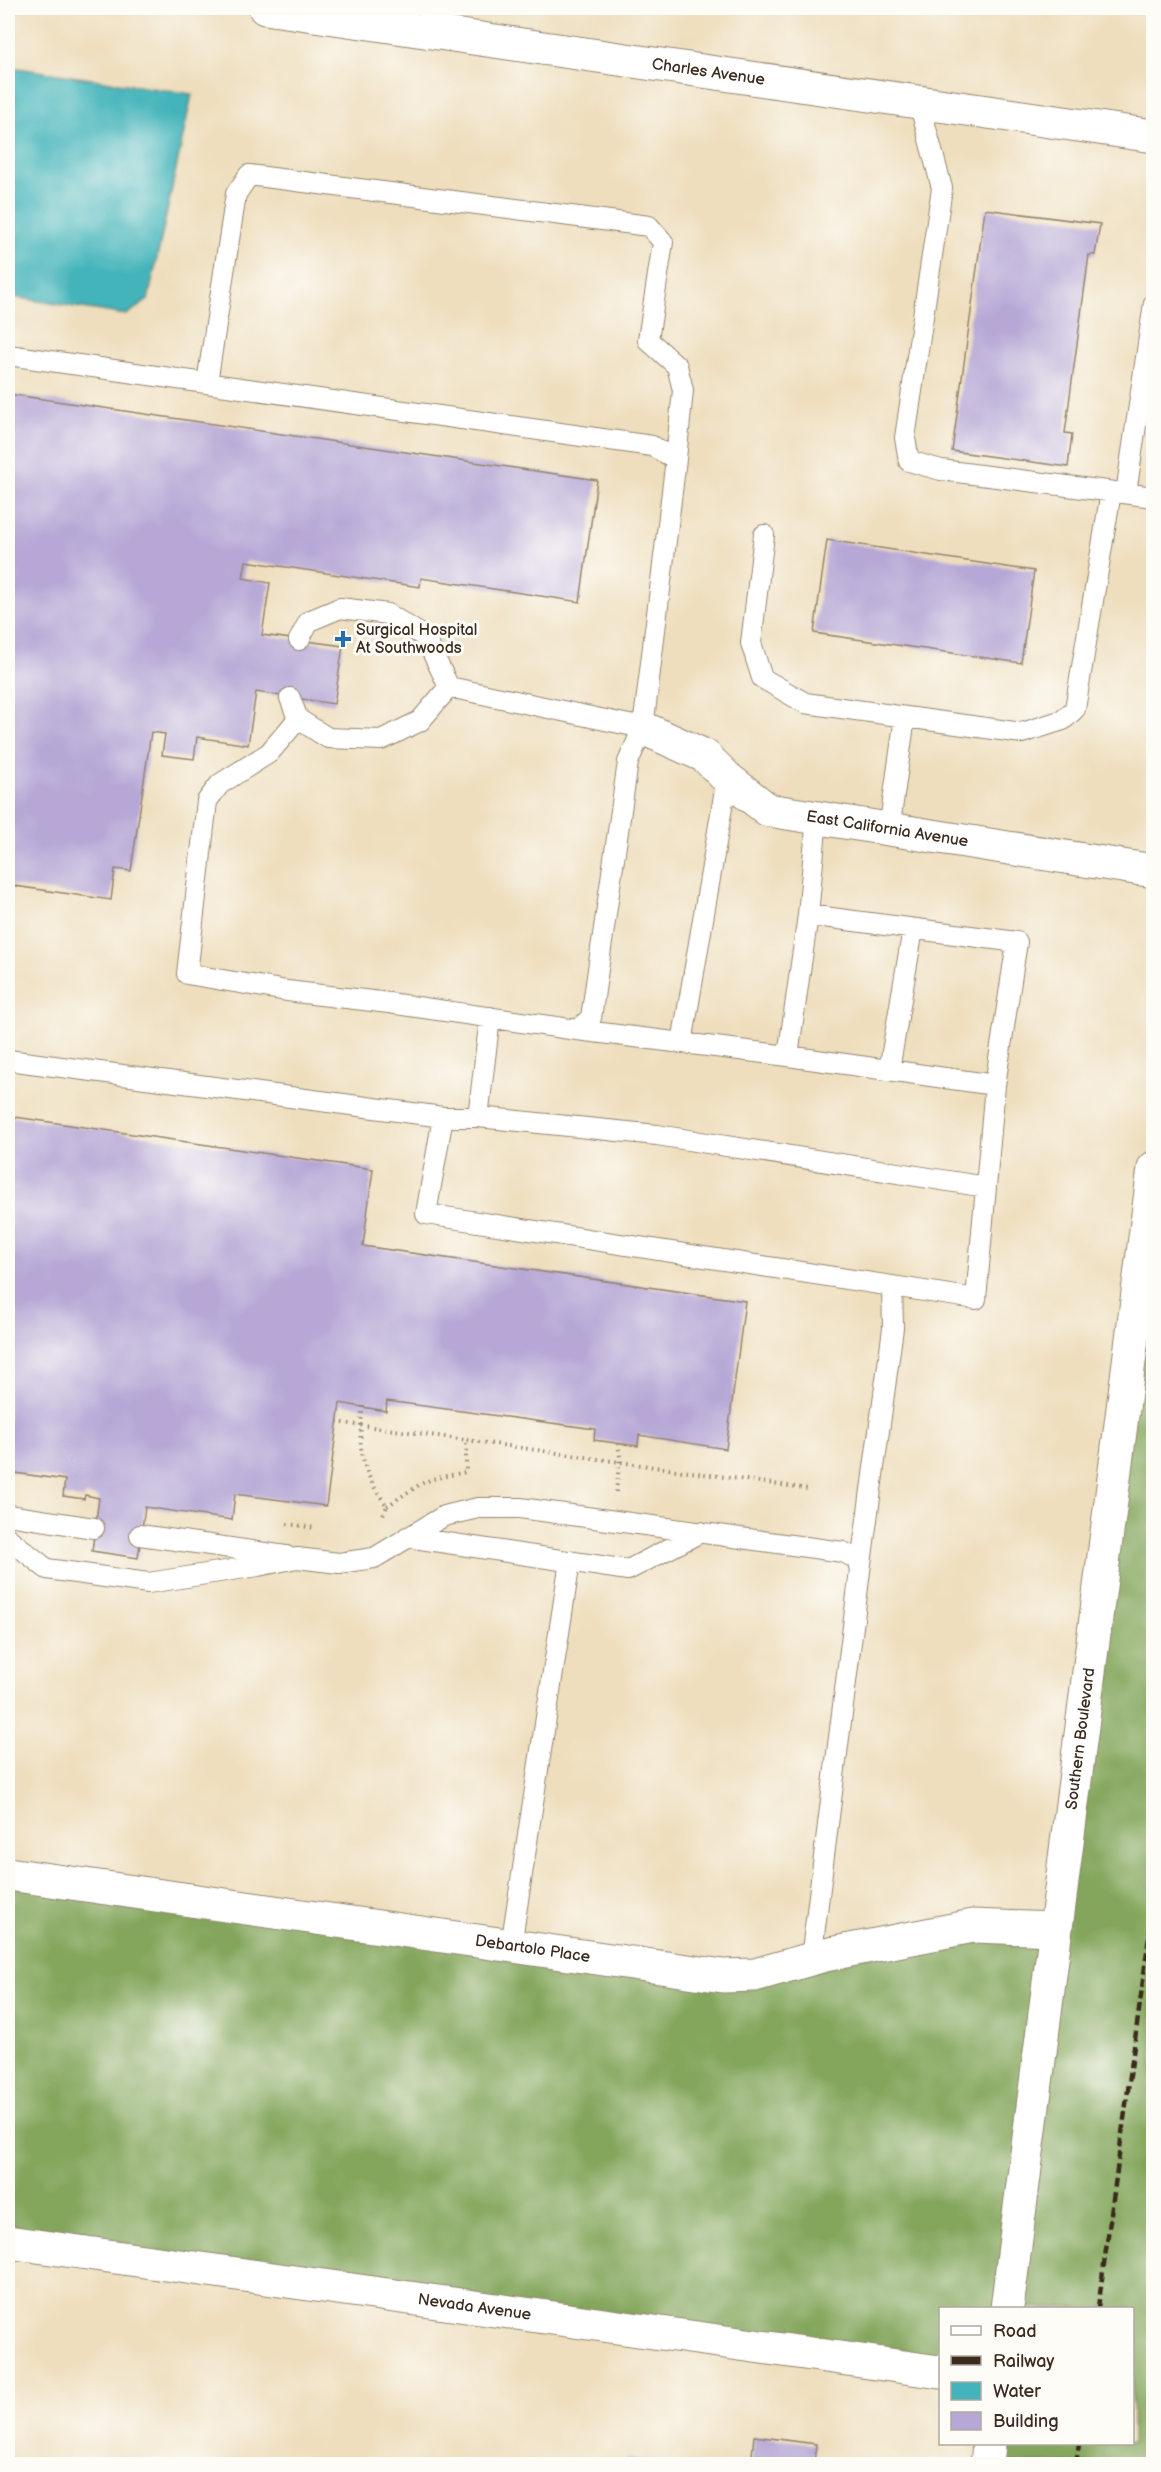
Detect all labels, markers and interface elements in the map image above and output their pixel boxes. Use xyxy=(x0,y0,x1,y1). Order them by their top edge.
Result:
street label: Charles Avenue xyxy=(651,54,767,89)
place label: Surgical Hospital At Southwoods xyxy=(356,621,477,658)
marker: Surgical Hospital At Southwoods xyxy=(334,630,352,648)
street label: East California Avenue xyxy=(805,807,970,851)
street label: Southern Boulevard xyxy=(1062,1667,1099,1811)
street label: Debartolo Place xyxy=(474,1931,592,1967)
street label: Nevada Avenue xyxy=(417,2290,533,2324)
legend xyxy=(939,2307,1134,2445)
text: Road xyxy=(993,2321,1037,2342)
text: Railway xyxy=(993,2351,1055,2372)
text: Water xyxy=(993,2381,1041,2402)
text: Building xyxy=(993,2411,1059,2432)

